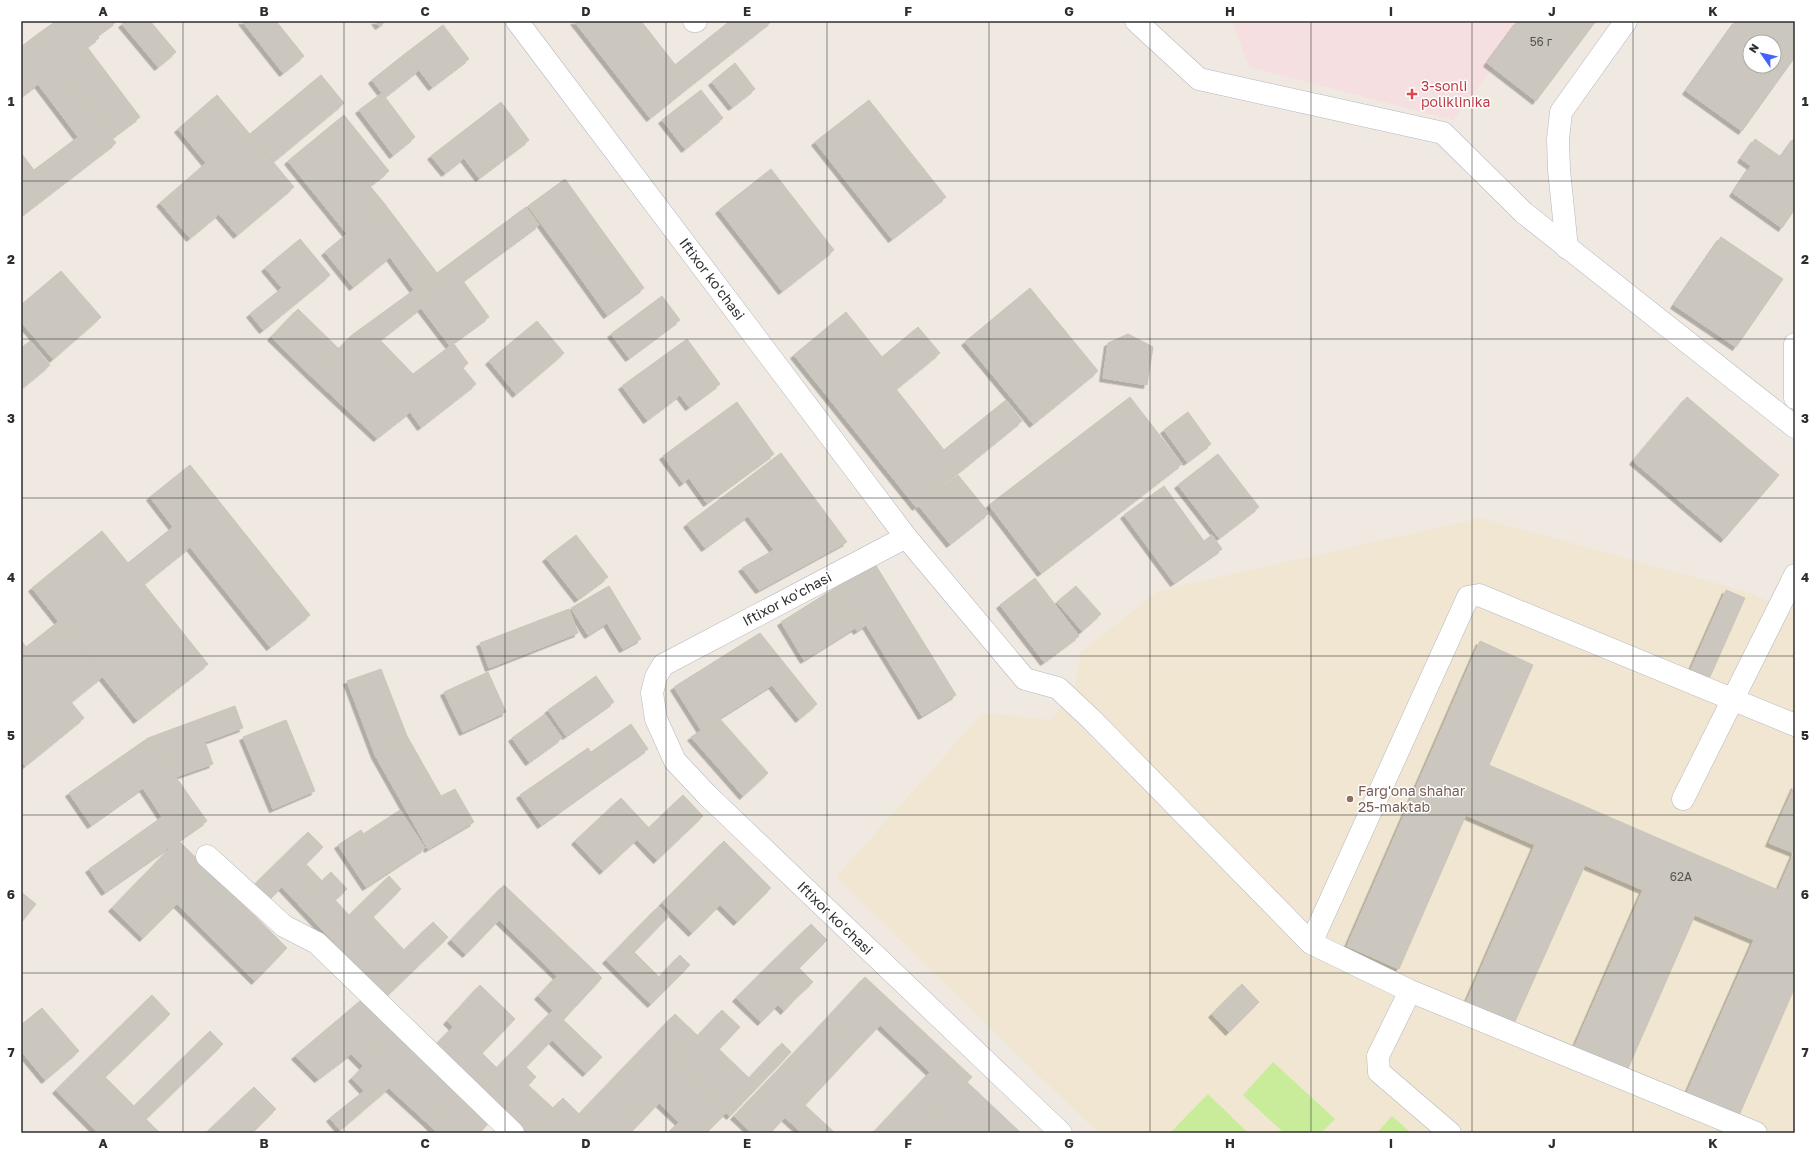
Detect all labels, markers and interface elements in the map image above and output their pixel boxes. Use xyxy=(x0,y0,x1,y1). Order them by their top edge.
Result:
text: A xyxy=(98,3,108,19)
text: B xyxy=(259,3,269,19)
text: C xyxy=(420,3,430,19)
text: D xyxy=(581,3,591,19)
text: E xyxy=(743,3,751,19)
text: F xyxy=(904,3,912,19)
text: G xyxy=(1064,3,1074,19)
text: H xyxy=(1225,3,1235,19)
text: I xyxy=(1389,3,1393,19)
text: J xyxy=(1548,3,1556,19)
text: K xyxy=(1708,3,1718,19)
house number: 56 г xyxy=(1530,34,1553,49)
north arrow xyxy=(1742,34,1782,74)
text: N xyxy=(1746,41,1761,55)
place label: 3-sonli poliklinika xyxy=(1421,77,1490,110)
marker: 3-sonli poliklinika xyxy=(1406,88,1418,100)
text: 1 xyxy=(8,93,15,109)
text: 1 xyxy=(1802,93,1809,109)
street label: Iftixor koʻchasi xyxy=(676,234,749,323)
text: 2 xyxy=(7,251,15,267)
text: 2 xyxy=(1801,251,1809,267)
text: 3 xyxy=(7,410,15,426)
text: 3 xyxy=(1801,410,1809,426)
street label: Iftixor koʻchasi xyxy=(739,568,834,629)
text: 4 xyxy=(7,569,15,585)
text: 4 xyxy=(1801,569,1809,585)
text: 5 xyxy=(7,727,15,743)
text: 5 xyxy=(1801,727,1809,743)
place label: Farg'ona shahar 25-maktab xyxy=(1358,782,1466,815)
marker: Farg'ona shahar 25-maktab xyxy=(1345,794,1355,804)
house number: 62A xyxy=(1670,869,1692,884)
street label: Iftixor koʻchasi xyxy=(794,877,877,958)
text: 6 xyxy=(7,886,15,902)
text: 6 xyxy=(1801,886,1809,902)
text: 7 xyxy=(7,1044,15,1060)
text: 7 xyxy=(1801,1044,1809,1060)
text: A xyxy=(98,1135,108,1151)
text: B xyxy=(259,1135,269,1151)
text: C xyxy=(420,1135,430,1151)
text: D xyxy=(581,1135,591,1151)
text: E xyxy=(743,1135,751,1151)
text: F xyxy=(904,1135,912,1151)
text: G xyxy=(1064,1135,1074,1151)
text: H xyxy=(1225,1135,1235,1151)
text: I xyxy=(1389,1135,1393,1151)
text: J xyxy=(1548,1135,1556,1151)
text: K xyxy=(1708,1135,1718,1151)

